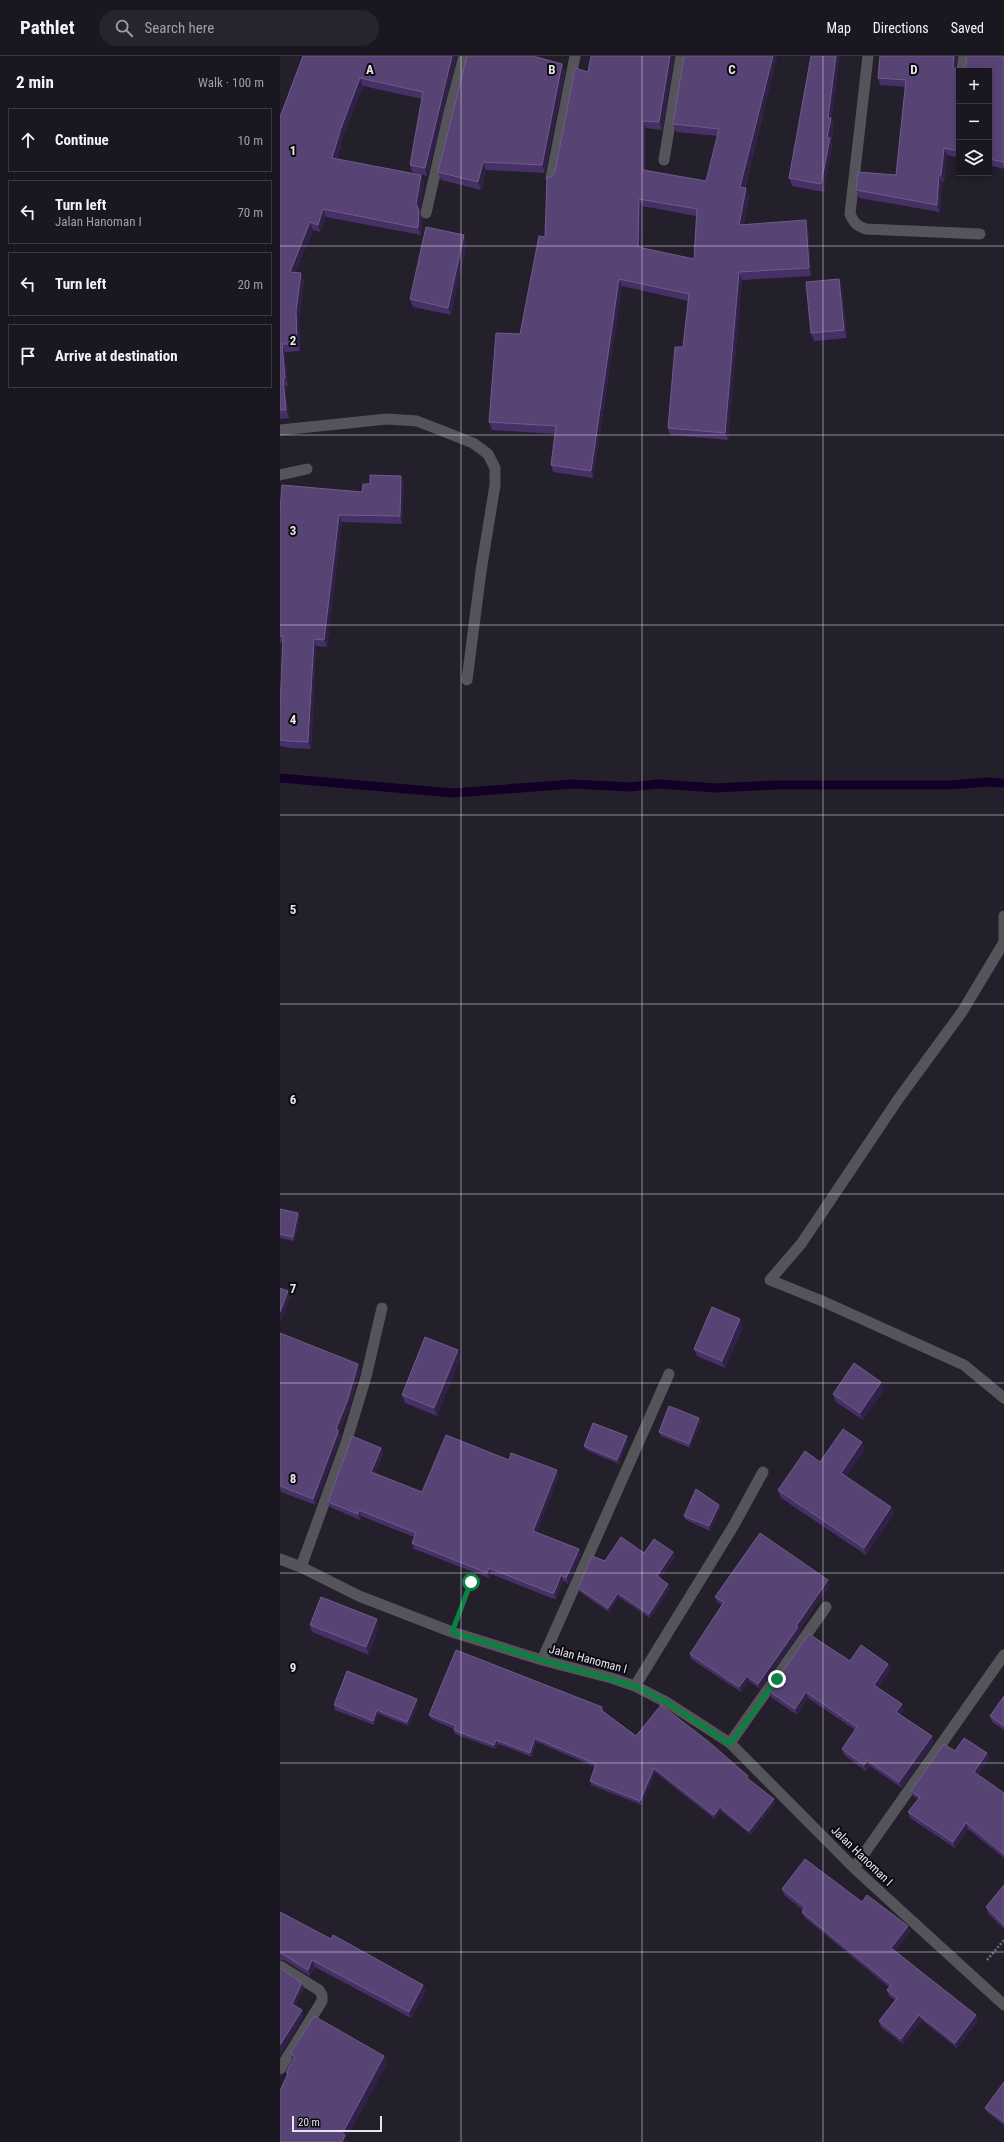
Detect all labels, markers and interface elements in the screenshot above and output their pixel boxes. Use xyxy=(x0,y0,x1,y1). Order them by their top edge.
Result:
search box xyxy=(99,10,379,46)
text: Pathlet xyxy=(20,16,75,39)
icon: search xyxy=(113,17,135,39)
text: Search here xyxy=(145,19,214,37)
text: Map xyxy=(827,20,851,36)
text: Directions xyxy=(873,20,929,36)
text: Saved xyxy=(951,20,984,36)
text: A xyxy=(366,62,374,77)
text: B xyxy=(548,62,556,77)
text: C xyxy=(728,62,736,77)
text: D xyxy=(910,62,918,77)
map controls xyxy=(956,68,992,176)
button: + xyxy=(956,68,992,104)
text: 2 min xyxy=(16,72,54,92)
text: Walk · 100 m xyxy=(198,75,264,90)
button: − xyxy=(956,104,992,140)
icon: ahead xyxy=(17,129,39,151)
text: Continue xyxy=(55,131,109,149)
text: 10 m xyxy=(237,133,263,148)
button: layers xyxy=(956,140,992,176)
text: 1 xyxy=(290,143,296,158)
text: Turn left xyxy=(55,196,106,214)
icon: left xyxy=(17,201,39,223)
text: 70 m xyxy=(237,205,263,220)
text: Jalan Hanoman I xyxy=(55,214,142,229)
icon: left xyxy=(17,273,39,295)
text: Turn left xyxy=(55,275,106,293)
text: 20 m xyxy=(237,277,263,292)
text: 2 xyxy=(290,333,297,348)
icon: arrive xyxy=(17,345,39,367)
text: Arrive at destination xyxy=(55,347,178,365)
text: 3 xyxy=(290,523,296,538)
text: 4 xyxy=(290,712,297,727)
text: 5 xyxy=(290,902,297,917)
text: 6 xyxy=(290,1092,297,1107)
text: 7 xyxy=(290,1281,297,1296)
text: 8 xyxy=(290,1471,296,1486)
route start xyxy=(462,1573,480,1591)
street label: Jalan Hanoman I xyxy=(548,1642,628,1676)
text: 9 xyxy=(290,1660,296,1675)
route end xyxy=(768,1670,786,1688)
street label: Jalan Hanoman I xyxy=(828,1823,896,1889)
scale bar xyxy=(292,2114,382,2133)
text: 20 m xyxy=(298,2116,320,2129)

